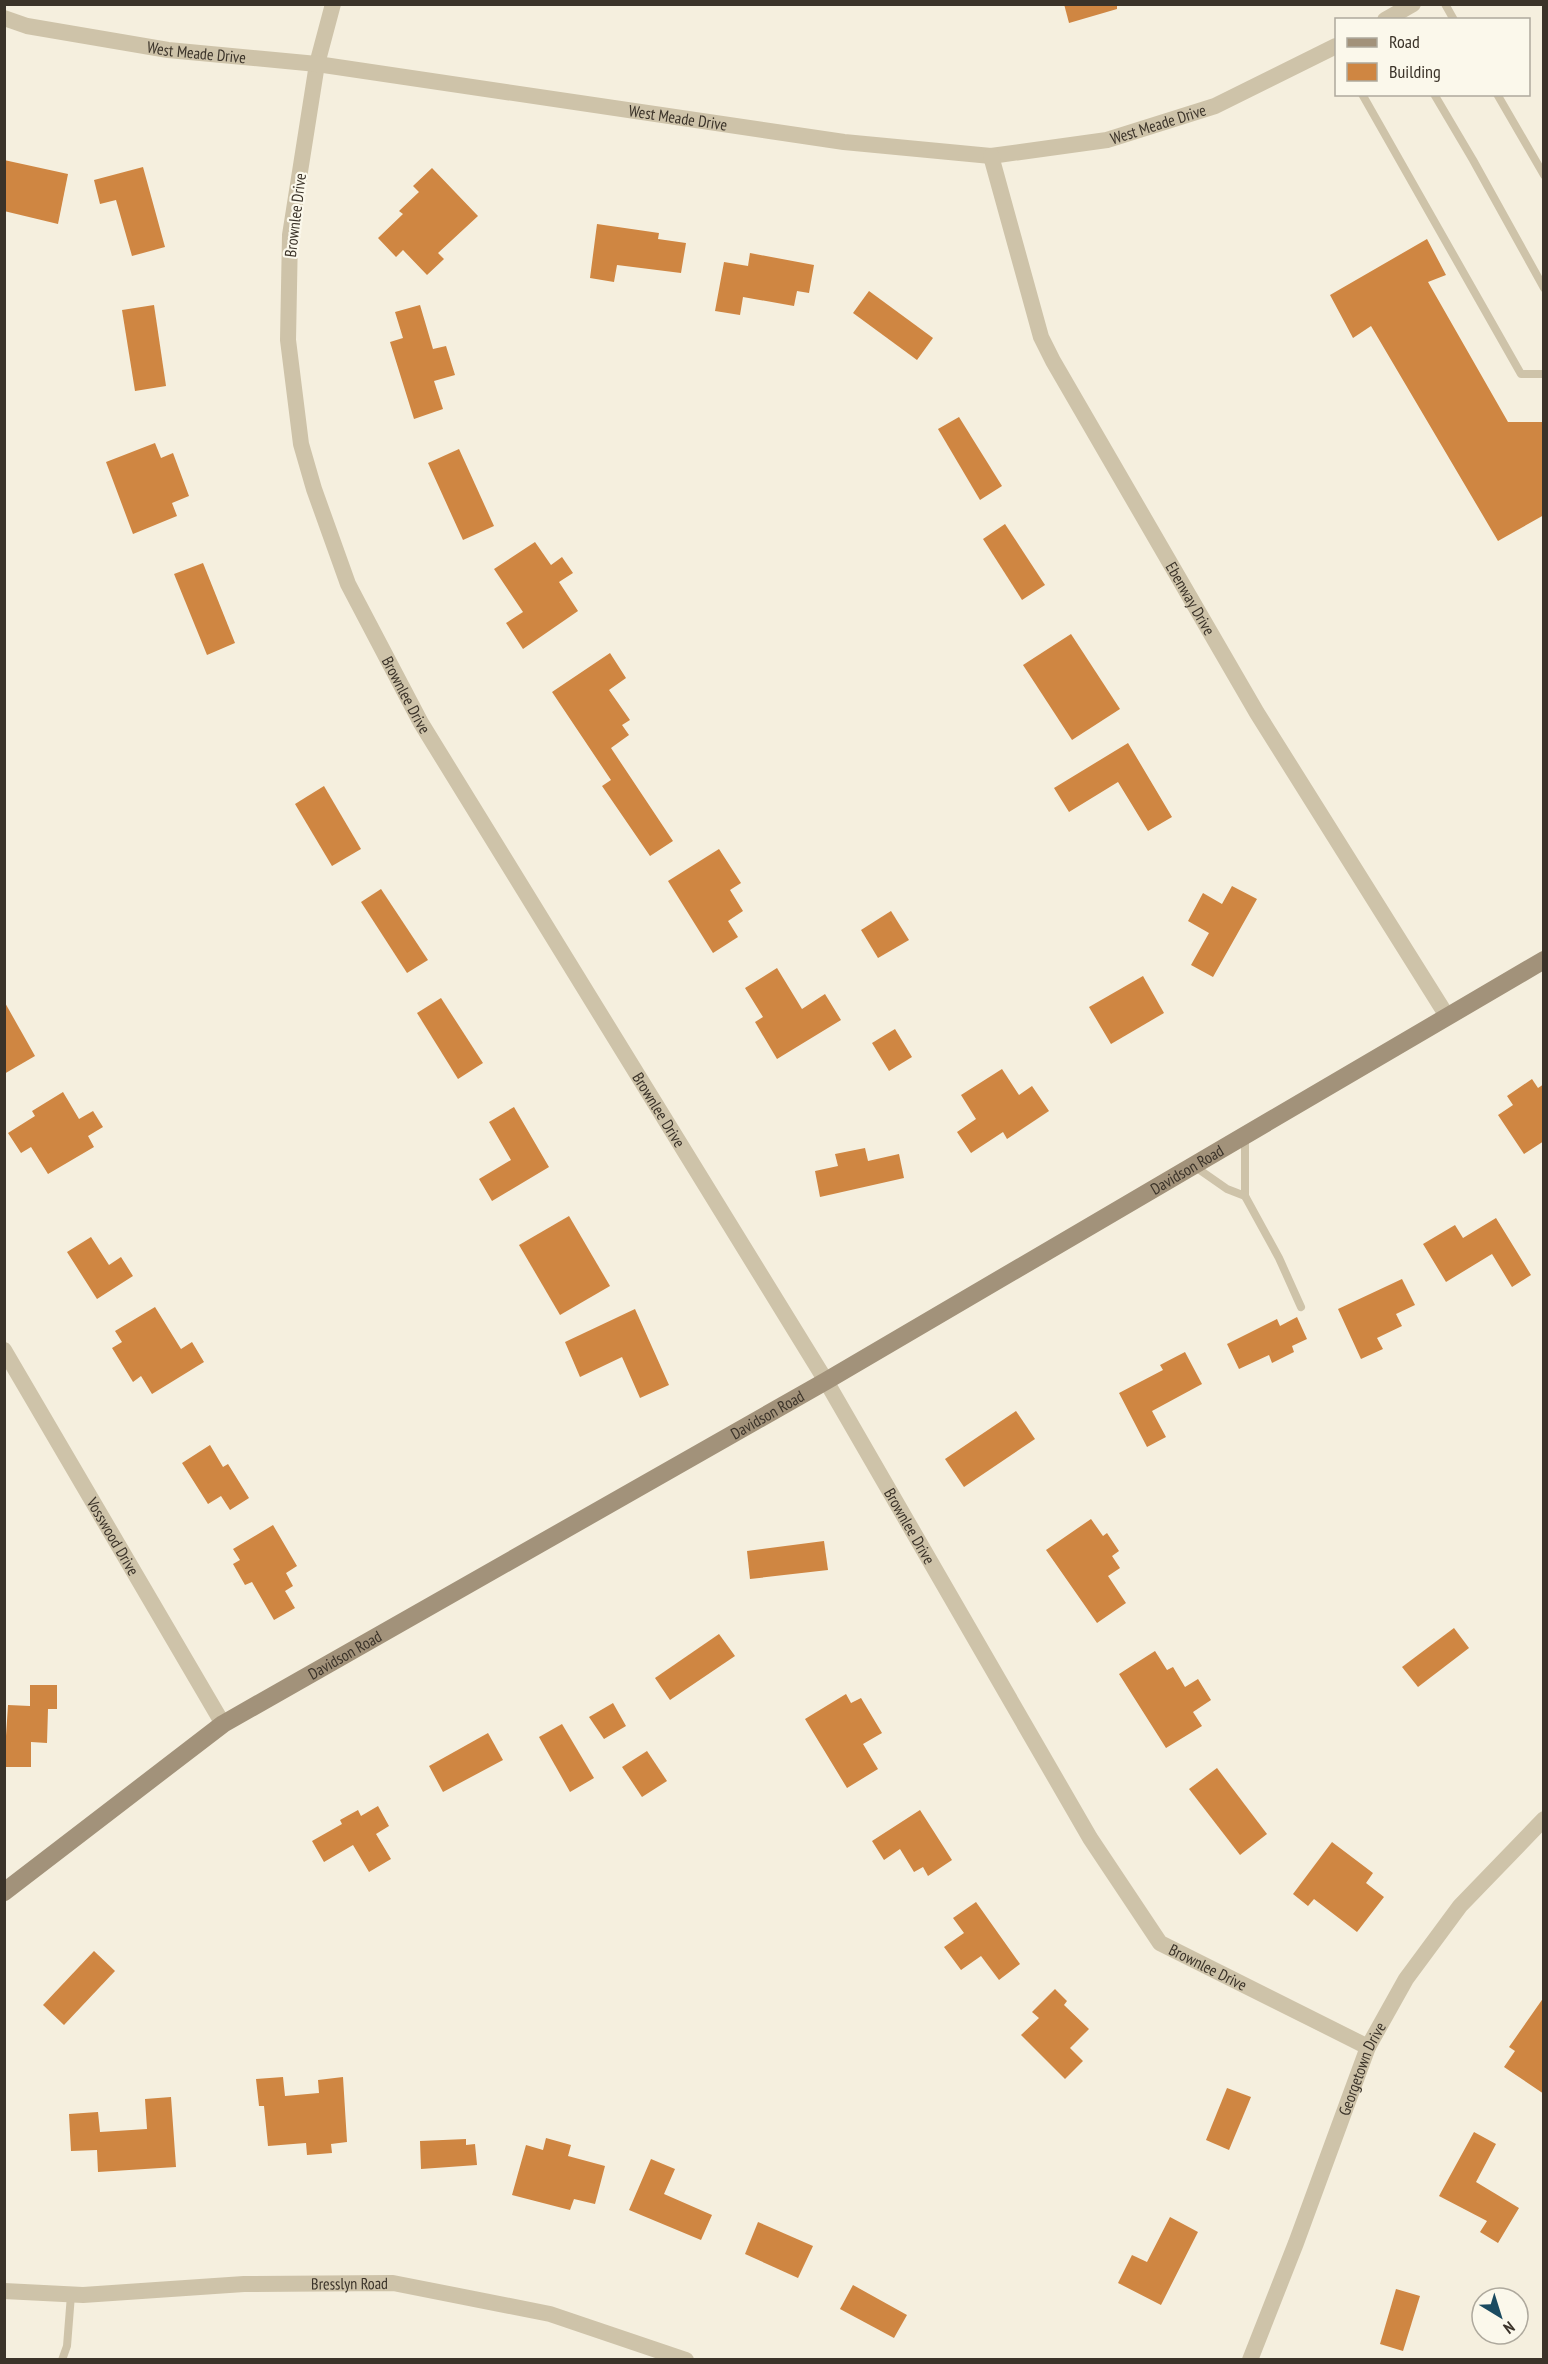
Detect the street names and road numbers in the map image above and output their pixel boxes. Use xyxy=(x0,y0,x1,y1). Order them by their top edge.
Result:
street label: West Meade Drive xyxy=(146,37,247,67)
street label: West Meade Drive xyxy=(1108,99,1208,148)
street label: West Meade Drive xyxy=(627,100,729,135)
street label: Brownlee Drive xyxy=(280,172,310,258)
street label: Ebenway Drive xyxy=(1162,558,1220,639)
street label: Brownlee Drive xyxy=(378,653,435,737)
street label: Brownlee Drive xyxy=(628,1069,690,1151)
street label: Davidson Road xyxy=(1147,1140,1227,1199)
street label: Davidson Road xyxy=(727,1386,808,1443)
street label: Brownlee Drive xyxy=(880,1484,940,1568)
street label: Vosswood Drive xyxy=(82,1493,144,1579)
street label: Davidson Road xyxy=(304,1626,385,1684)
street label: Brownlee Drive xyxy=(1166,1939,1250,1995)
street label: Georgetown Drive xyxy=(1334,2018,1390,2118)
street label: Bresslyn Road xyxy=(311,2273,388,2294)

